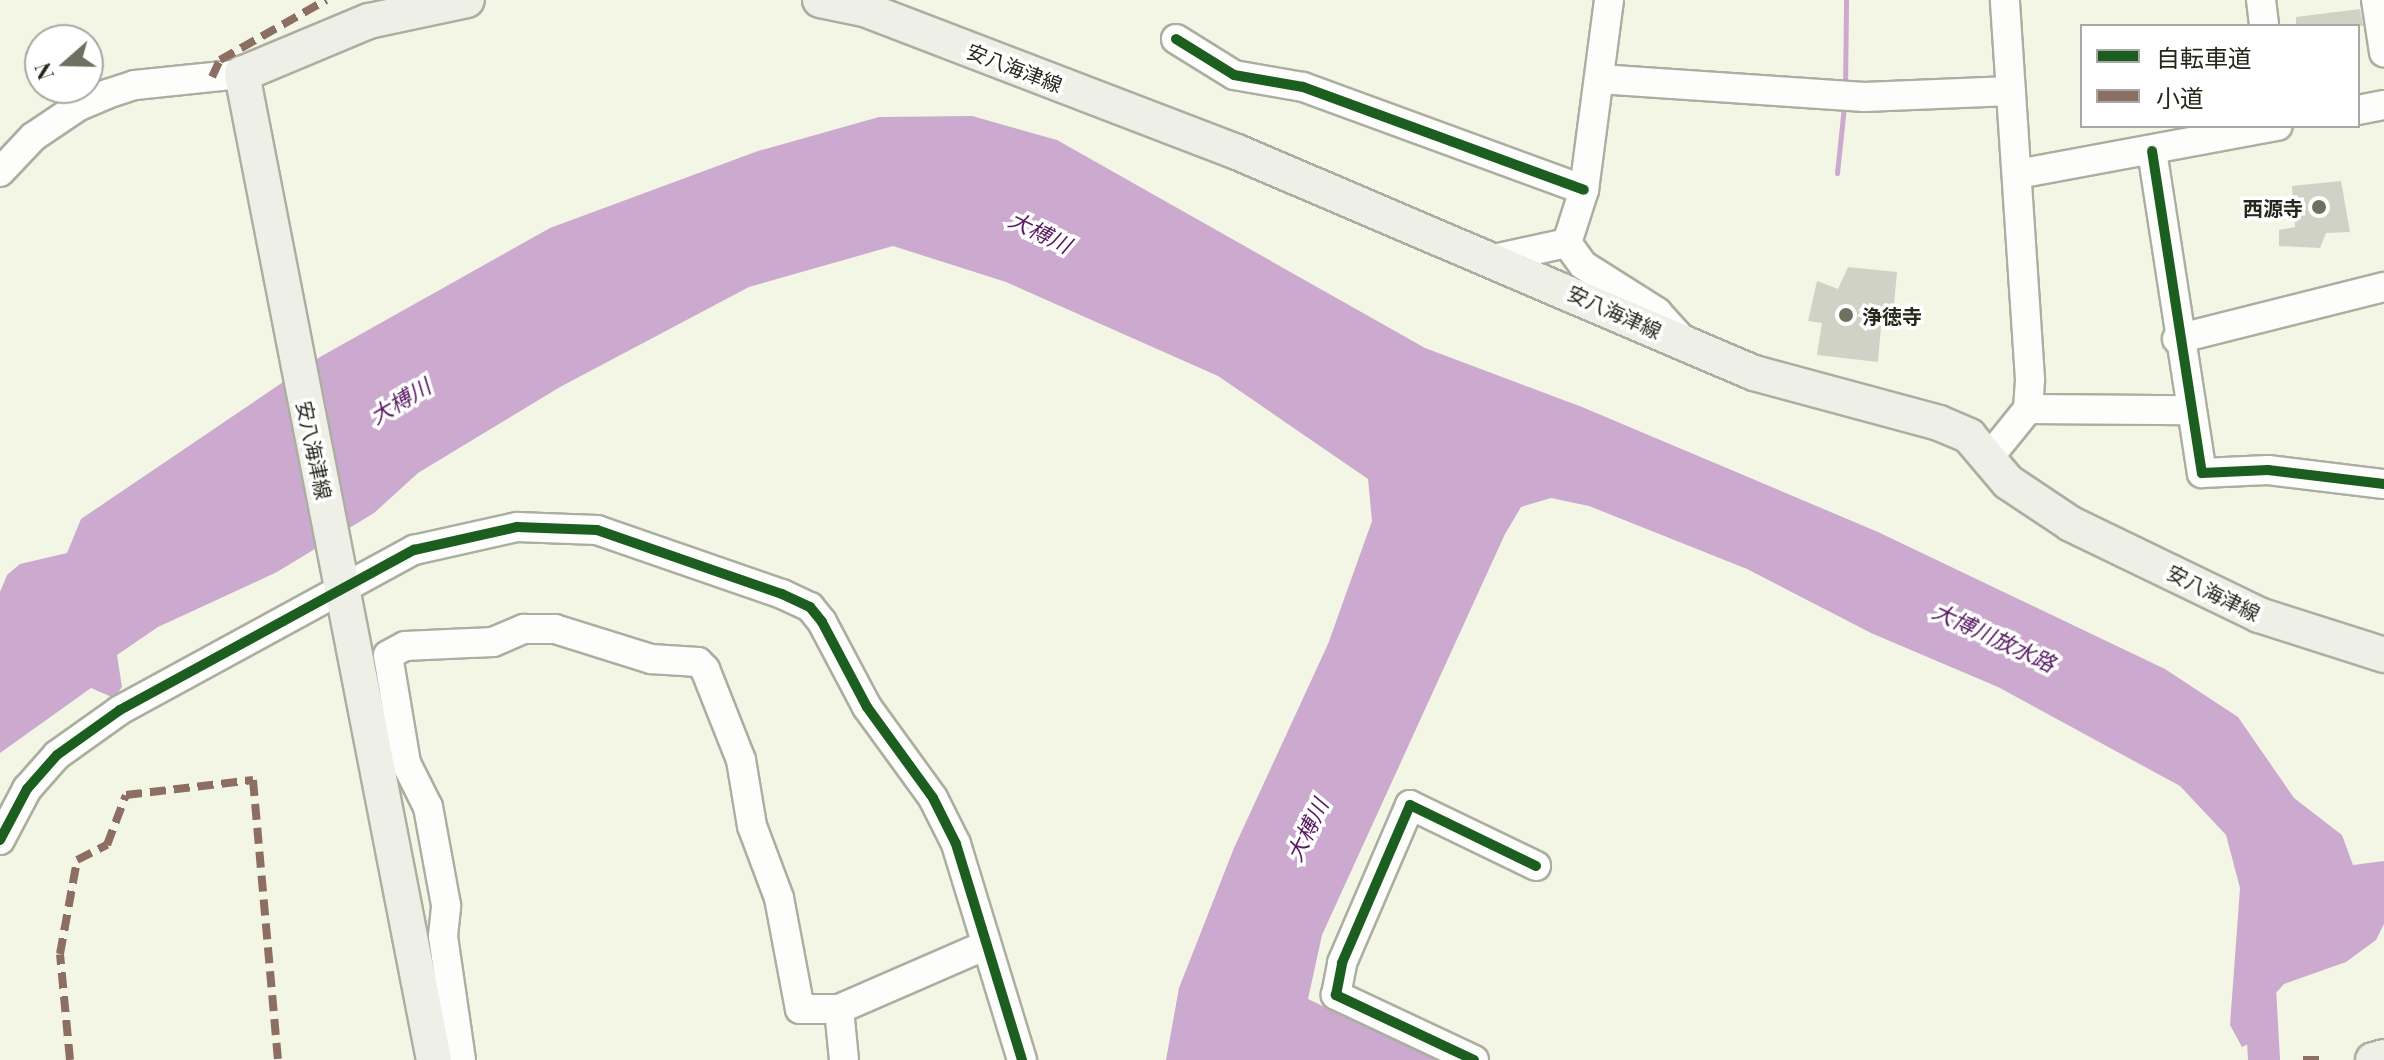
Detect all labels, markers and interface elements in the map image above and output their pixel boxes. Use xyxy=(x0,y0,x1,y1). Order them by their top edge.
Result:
north arrow xyxy=(24,24,104,104)
legend xyxy=(2080,24,2360,128)
street label: 安八海津線 xyxy=(964,38,1066,96)
text: 自転車道 xyxy=(2156,41,2252,73)
text: N xyxy=(27,59,60,84)
text: 小道 xyxy=(2156,81,2204,113)
place label: 西源寺 xyxy=(2243,195,2303,219)
marker: 西源寺 xyxy=(2310,198,2328,216)
water label: 大榑川 xyxy=(1005,206,1075,258)
street label: 安八海津線 xyxy=(1564,280,1666,342)
place label: 浄徳寺 xyxy=(1862,303,1922,327)
marker: 浄徳寺 xyxy=(1837,306,1855,324)
water label: 大榑川 xyxy=(365,373,435,429)
street label: 安八海津線 xyxy=(293,399,337,501)
street label: 安八海津線 xyxy=(2164,559,2264,625)
water label: 大博川放水路 xyxy=(1929,597,2059,677)
water label: 大榑川 xyxy=(1281,795,1333,865)

